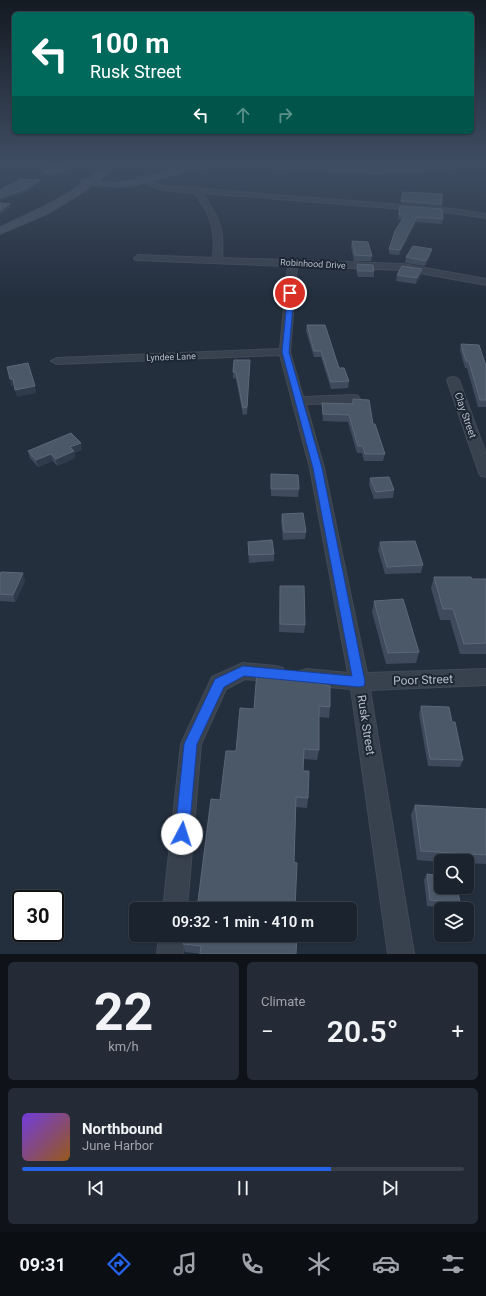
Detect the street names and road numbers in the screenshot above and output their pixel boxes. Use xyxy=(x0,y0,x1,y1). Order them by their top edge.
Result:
street label: Robinhood Drive xyxy=(280,257,346,271)
street label: Lyndee Lane xyxy=(146,351,196,363)
street label: Clay Street xyxy=(453,391,479,440)
street label: Poor Street xyxy=(393,672,453,688)
street label: Rusk Street xyxy=(354,694,378,756)

